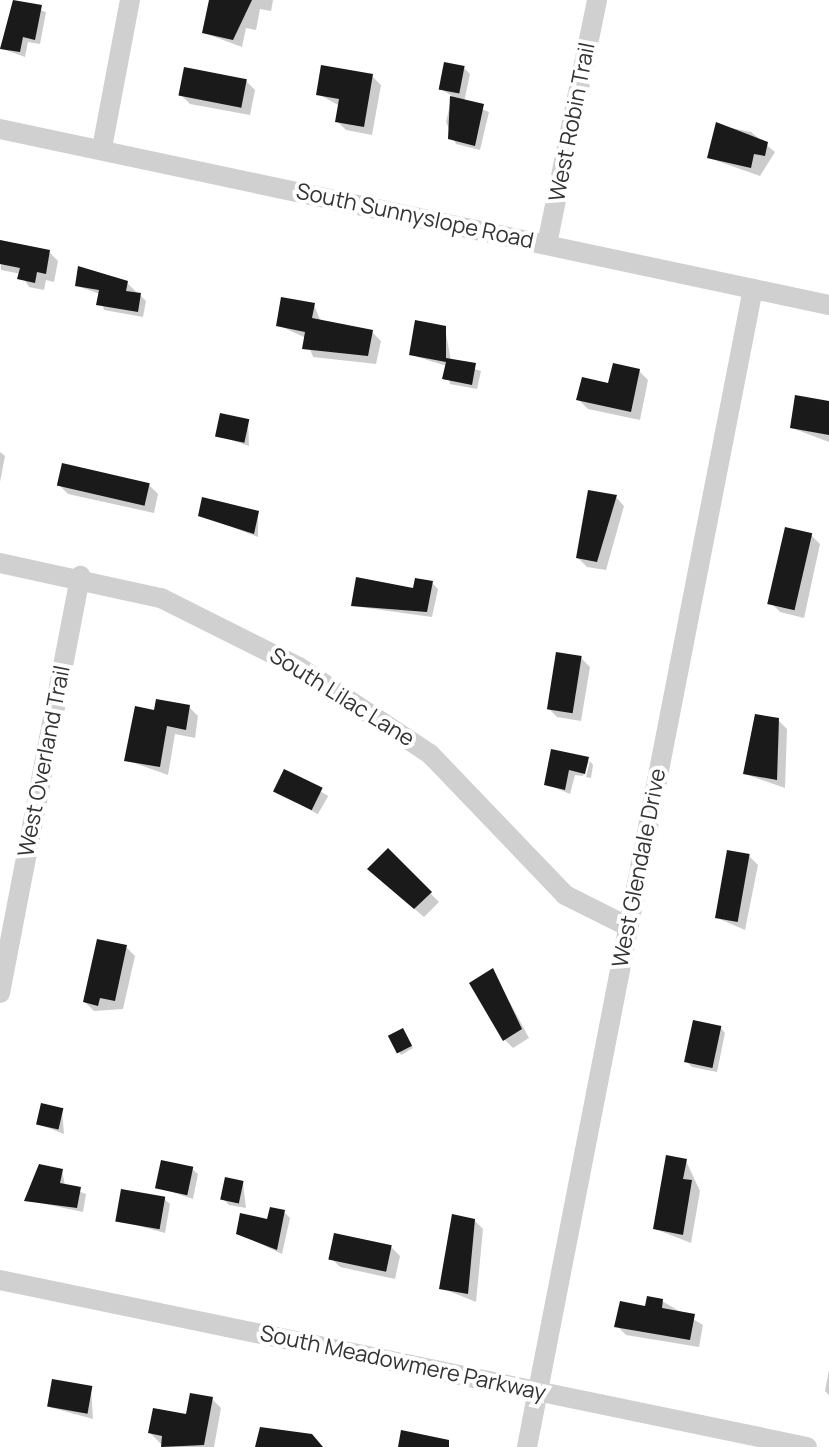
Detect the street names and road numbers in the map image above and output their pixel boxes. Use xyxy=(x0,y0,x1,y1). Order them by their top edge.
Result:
street label: West Robin Trail xyxy=(544,40,600,204)
street label: South Sunnyslope Road xyxy=(294,178,536,254)
street label: South Lilac Lane xyxy=(265,642,419,752)
street label: West Overland Trail xyxy=(13,663,75,859)
street label: West Glendale Drive xyxy=(607,766,671,970)
street label: South Meadowmere Parkway xyxy=(258,1320,548,1406)

